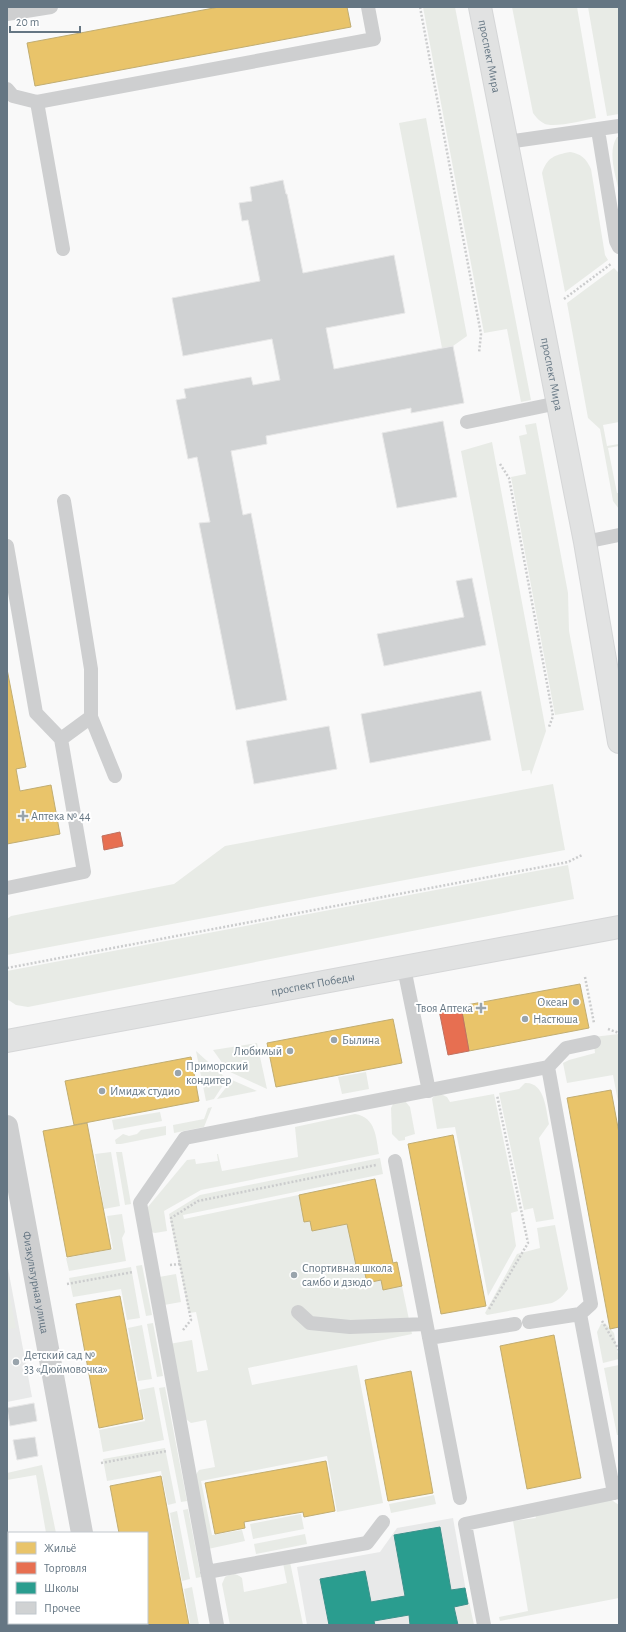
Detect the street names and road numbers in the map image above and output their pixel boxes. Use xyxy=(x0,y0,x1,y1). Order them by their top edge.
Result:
street label: проспект Мира xyxy=(477,18,503,94)
street label: проспект Мира xyxy=(539,336,565,412)
street label: проспект Победы xyxy=(270,970,356,998)
street label: Физкультурная улица xyxy=(20,1230,51,1335)

